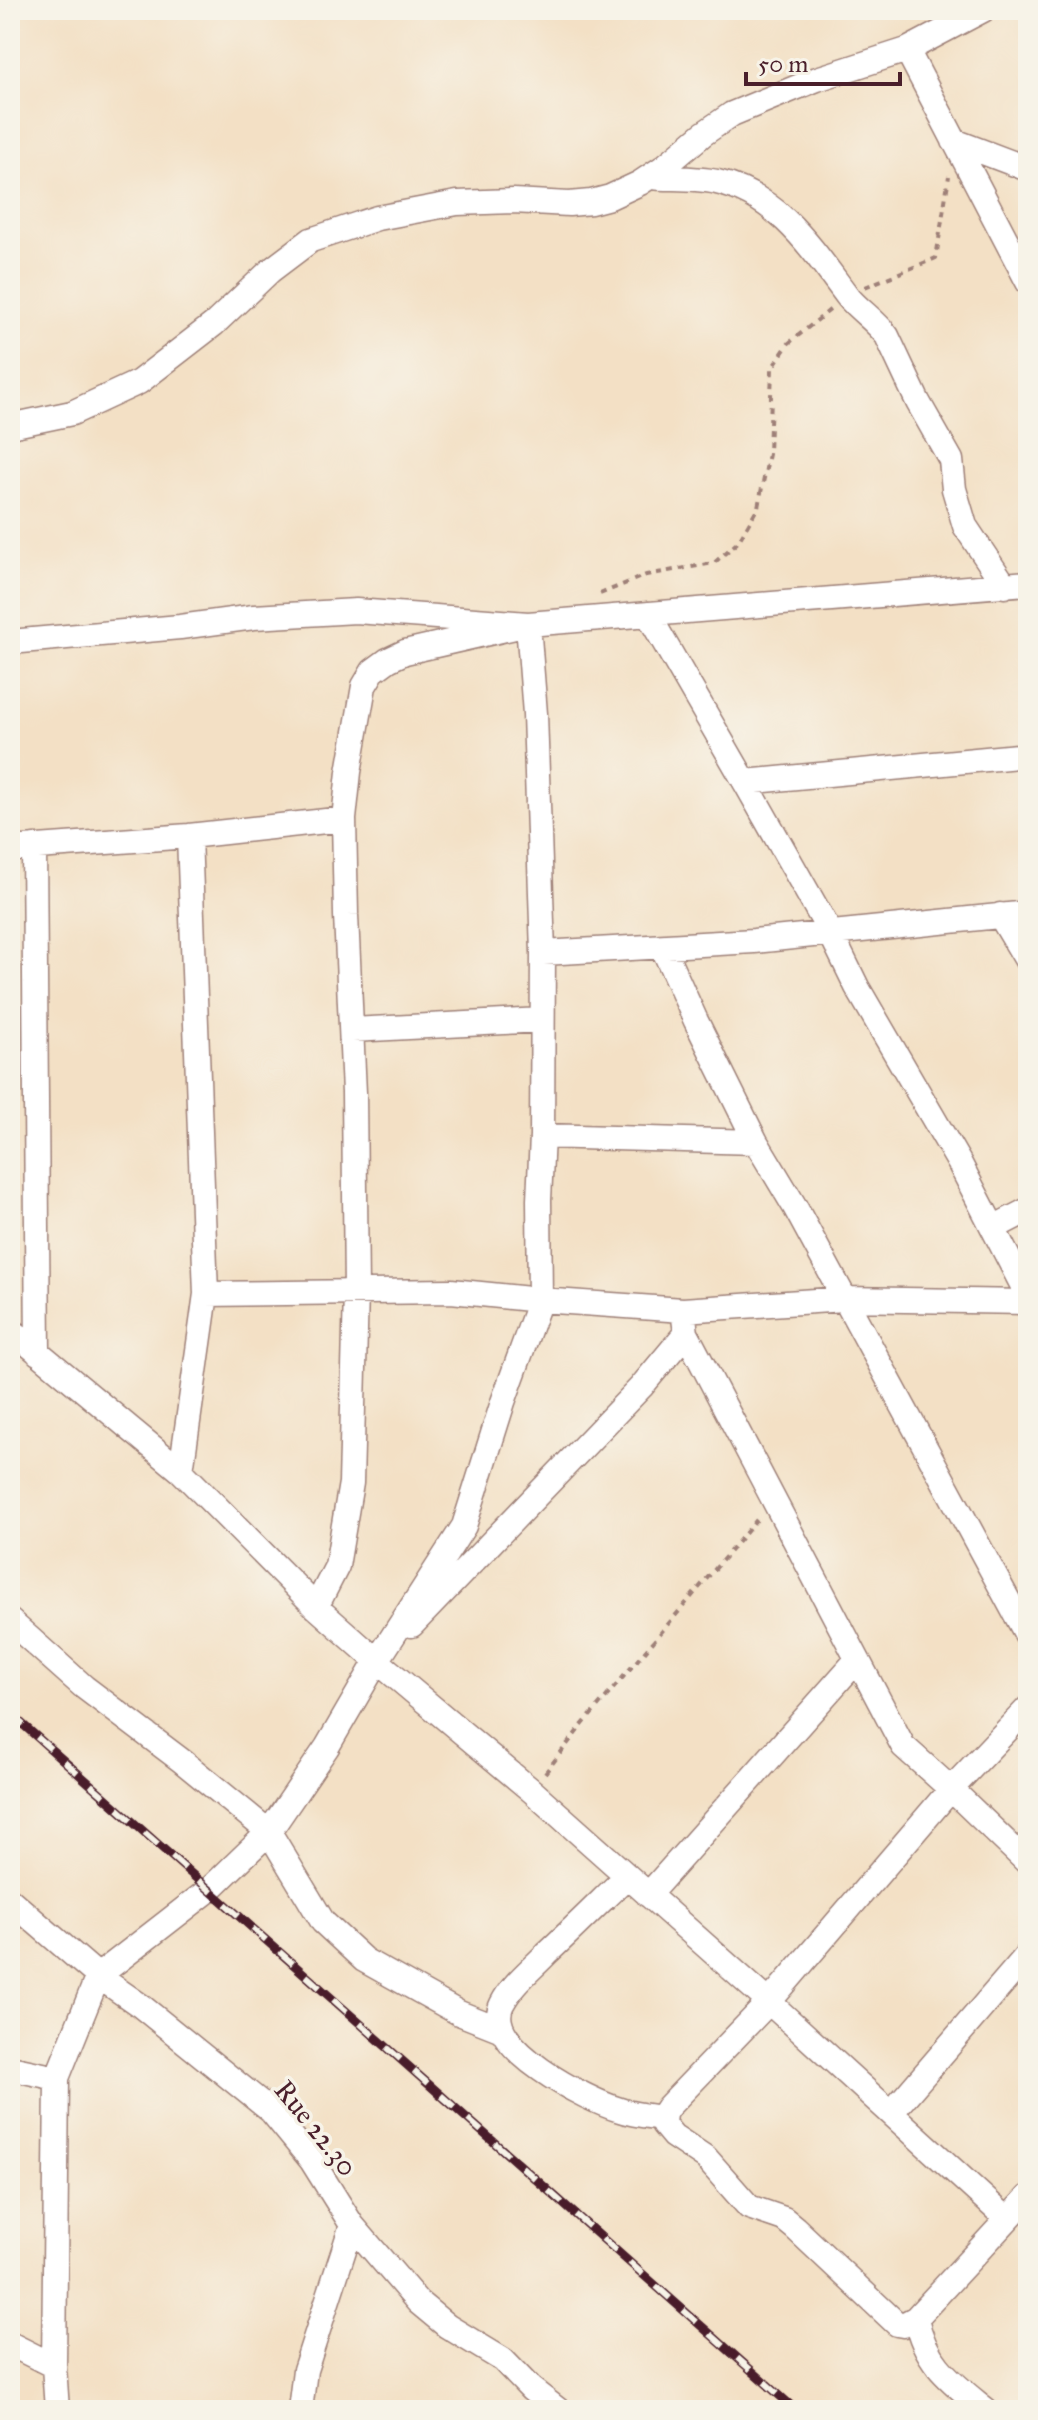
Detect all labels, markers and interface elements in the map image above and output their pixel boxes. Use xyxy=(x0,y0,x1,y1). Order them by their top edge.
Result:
scale bar xyxy=(746,36,900,86)
text: 50 m xyxy=(758,49,808,79)
street label: Rue 22.30 xyxy=(267,2073,365,2183)

